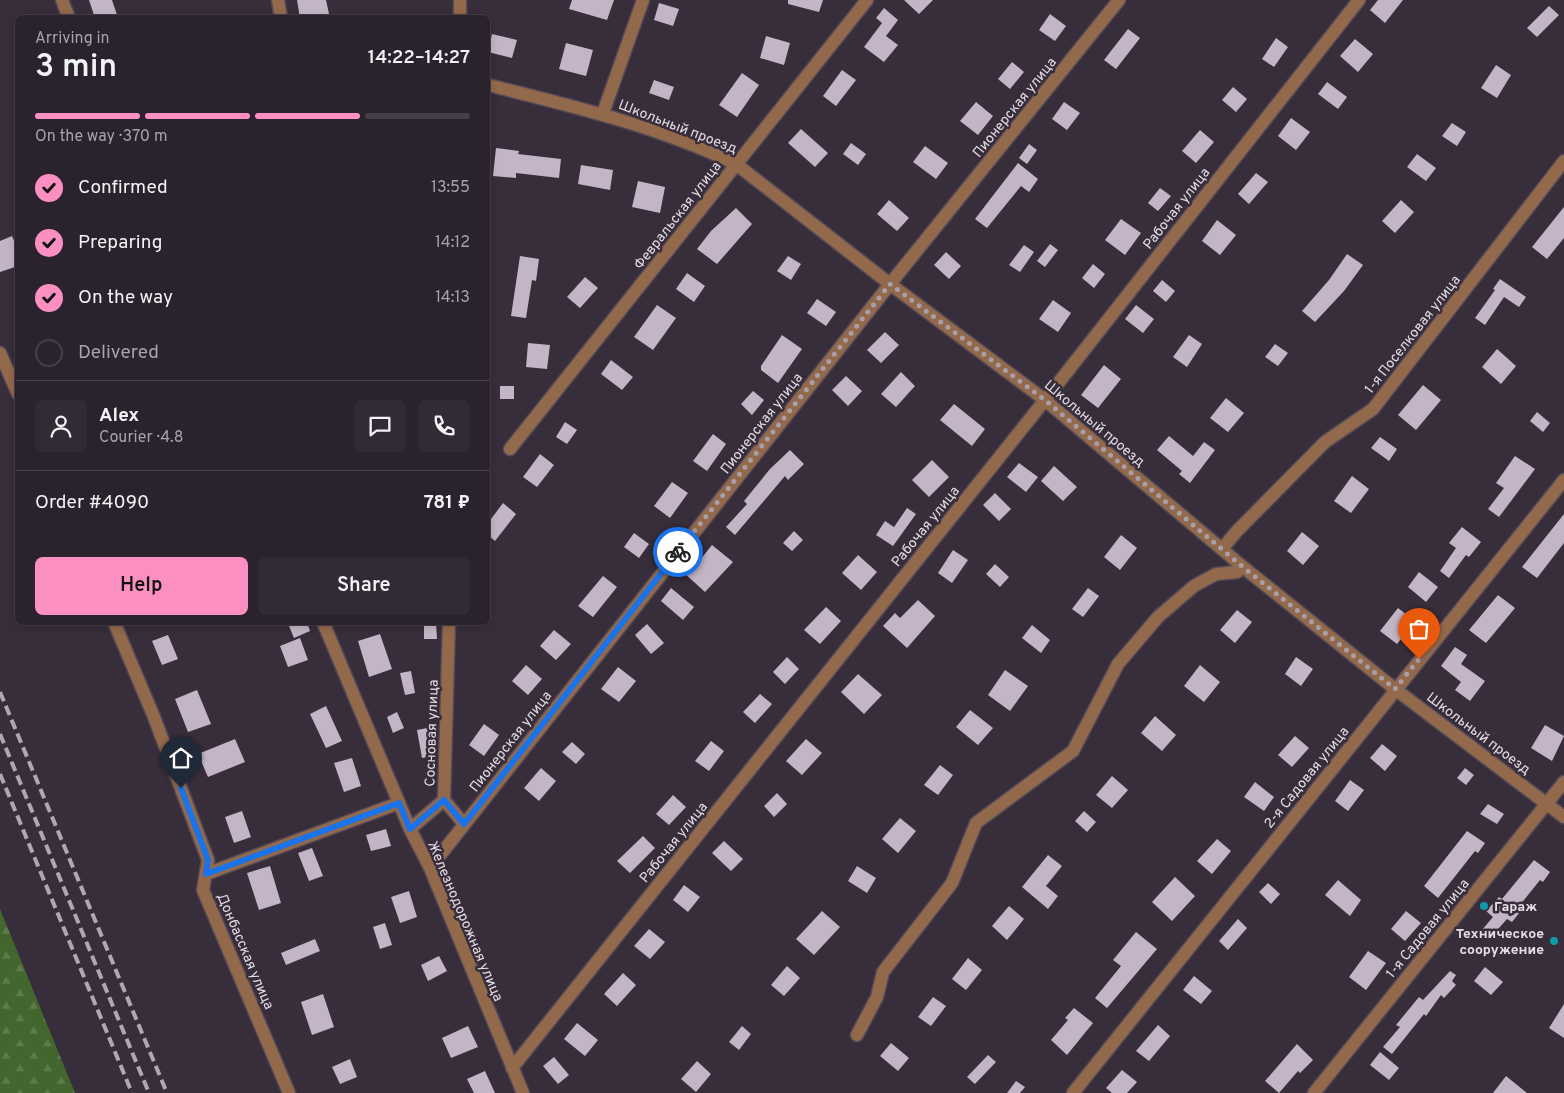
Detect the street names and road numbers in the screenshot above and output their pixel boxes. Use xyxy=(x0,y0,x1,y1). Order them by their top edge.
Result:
street label: Пионерская улица xyxy=(970,55,1061,161)
street label: Школьный проезд xyxy=(616,97,739,158)
street label: Февральская улица xyxy=(631,159,726,273)
street label: Рабочая улица xyxy=(1140,165,1214,253)
street label: 1-я Поселковая улица xyxy=(1362,272,1465,398)
street label: Пионерская улица xyxy=(717,370,807,478)
street label: Школьный проезд xyxy=(1040,377,1148,471)
street label: Рабочая улица xyxy=(888,483,964,571)
street label: Сосновая улица xyxy=(422,679,443,787)
street label: Пионерская улица xyxy=(466,688,556,796)
street label: Школьный проезд xyxy=(1423,690,1533,779)
street label: 2-я Садовая улица xyxy=(1261,724,1353,832)
street label: Рабочая улица xyxy=(636,799,712,887)
street label: Железнодорожная улица xyxy=(423,839,506,1004)
street label: 1-я Садовая улица xyxy=(1383,876,1473,982)
street label: Донбасская улица xyxy=(212,891,277,1012)

